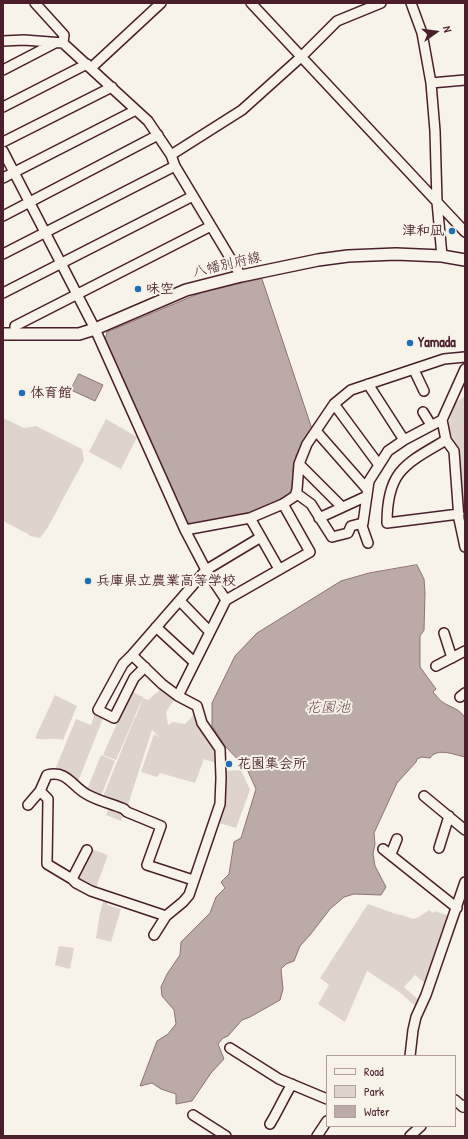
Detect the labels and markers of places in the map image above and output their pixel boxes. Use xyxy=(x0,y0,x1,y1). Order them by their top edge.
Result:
place label: 津和凪 xyxy=(402,223,444,239)
marker: 津和凪 xyxy=(447,226,457,236)
place label: 味空 xyxy=(146,281,174,297)
marker: 味空 xyxy=(133,284,143,294)
place label: Yamada xyxy=(418,335,456,351)
marker: Yamada xyxy=(405,338,415,348)
place label: 体育館 xyxy=(30,385,72,401)
marker: 体育館 xyxy=(17,388,27,398)
place label: 兵庫県立農業高等学校 xyxy=(96,573,236,589)
marker: 兵庫県立農業高等学校 xyxy=(83,576,93,586)
place label: 花園集会所 xyxy=(237,756,307,772)
marker: 花園集会所 xyxy=(224,759,234,769)

